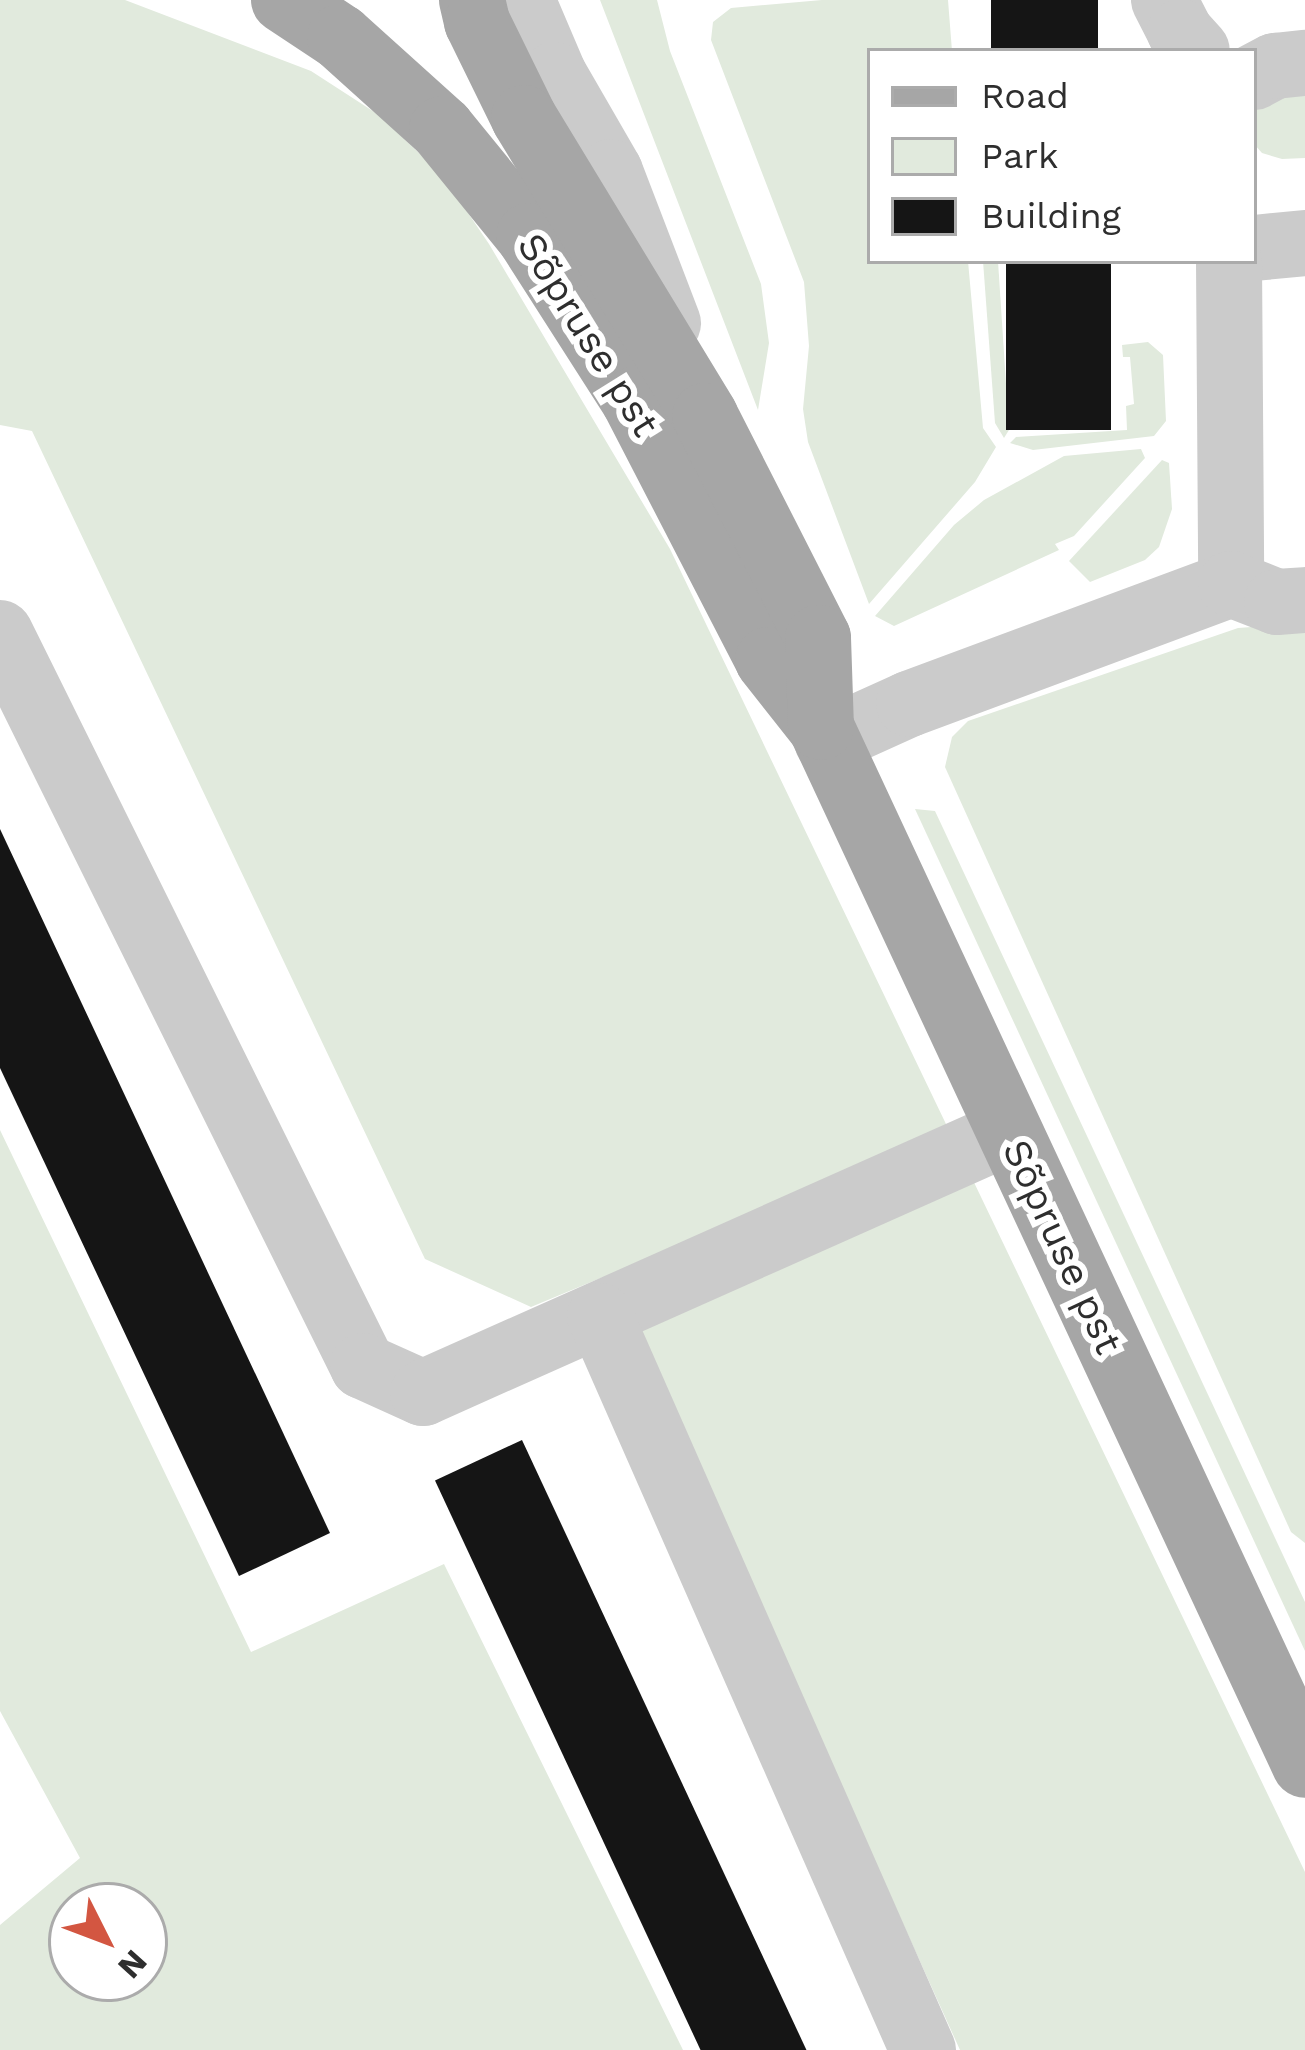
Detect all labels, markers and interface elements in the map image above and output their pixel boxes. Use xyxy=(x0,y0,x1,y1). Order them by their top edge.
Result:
legend xyxy=(867,48,1257,264)
text: Road xyxy=(981,75,1069,117)
text: Park xyxy=(981,135,1058,177)
text: Building xyxy=(981,195,1121,237)
street label: Sõpruse pst xyxy=(507,225,669,445)
street label: Sõpruse pst xyxy=(992,1133,1132,1361)
north arrow xyxy=(48,1882,168,2002)
text: N xyxy=(110,1942,156,1987)

